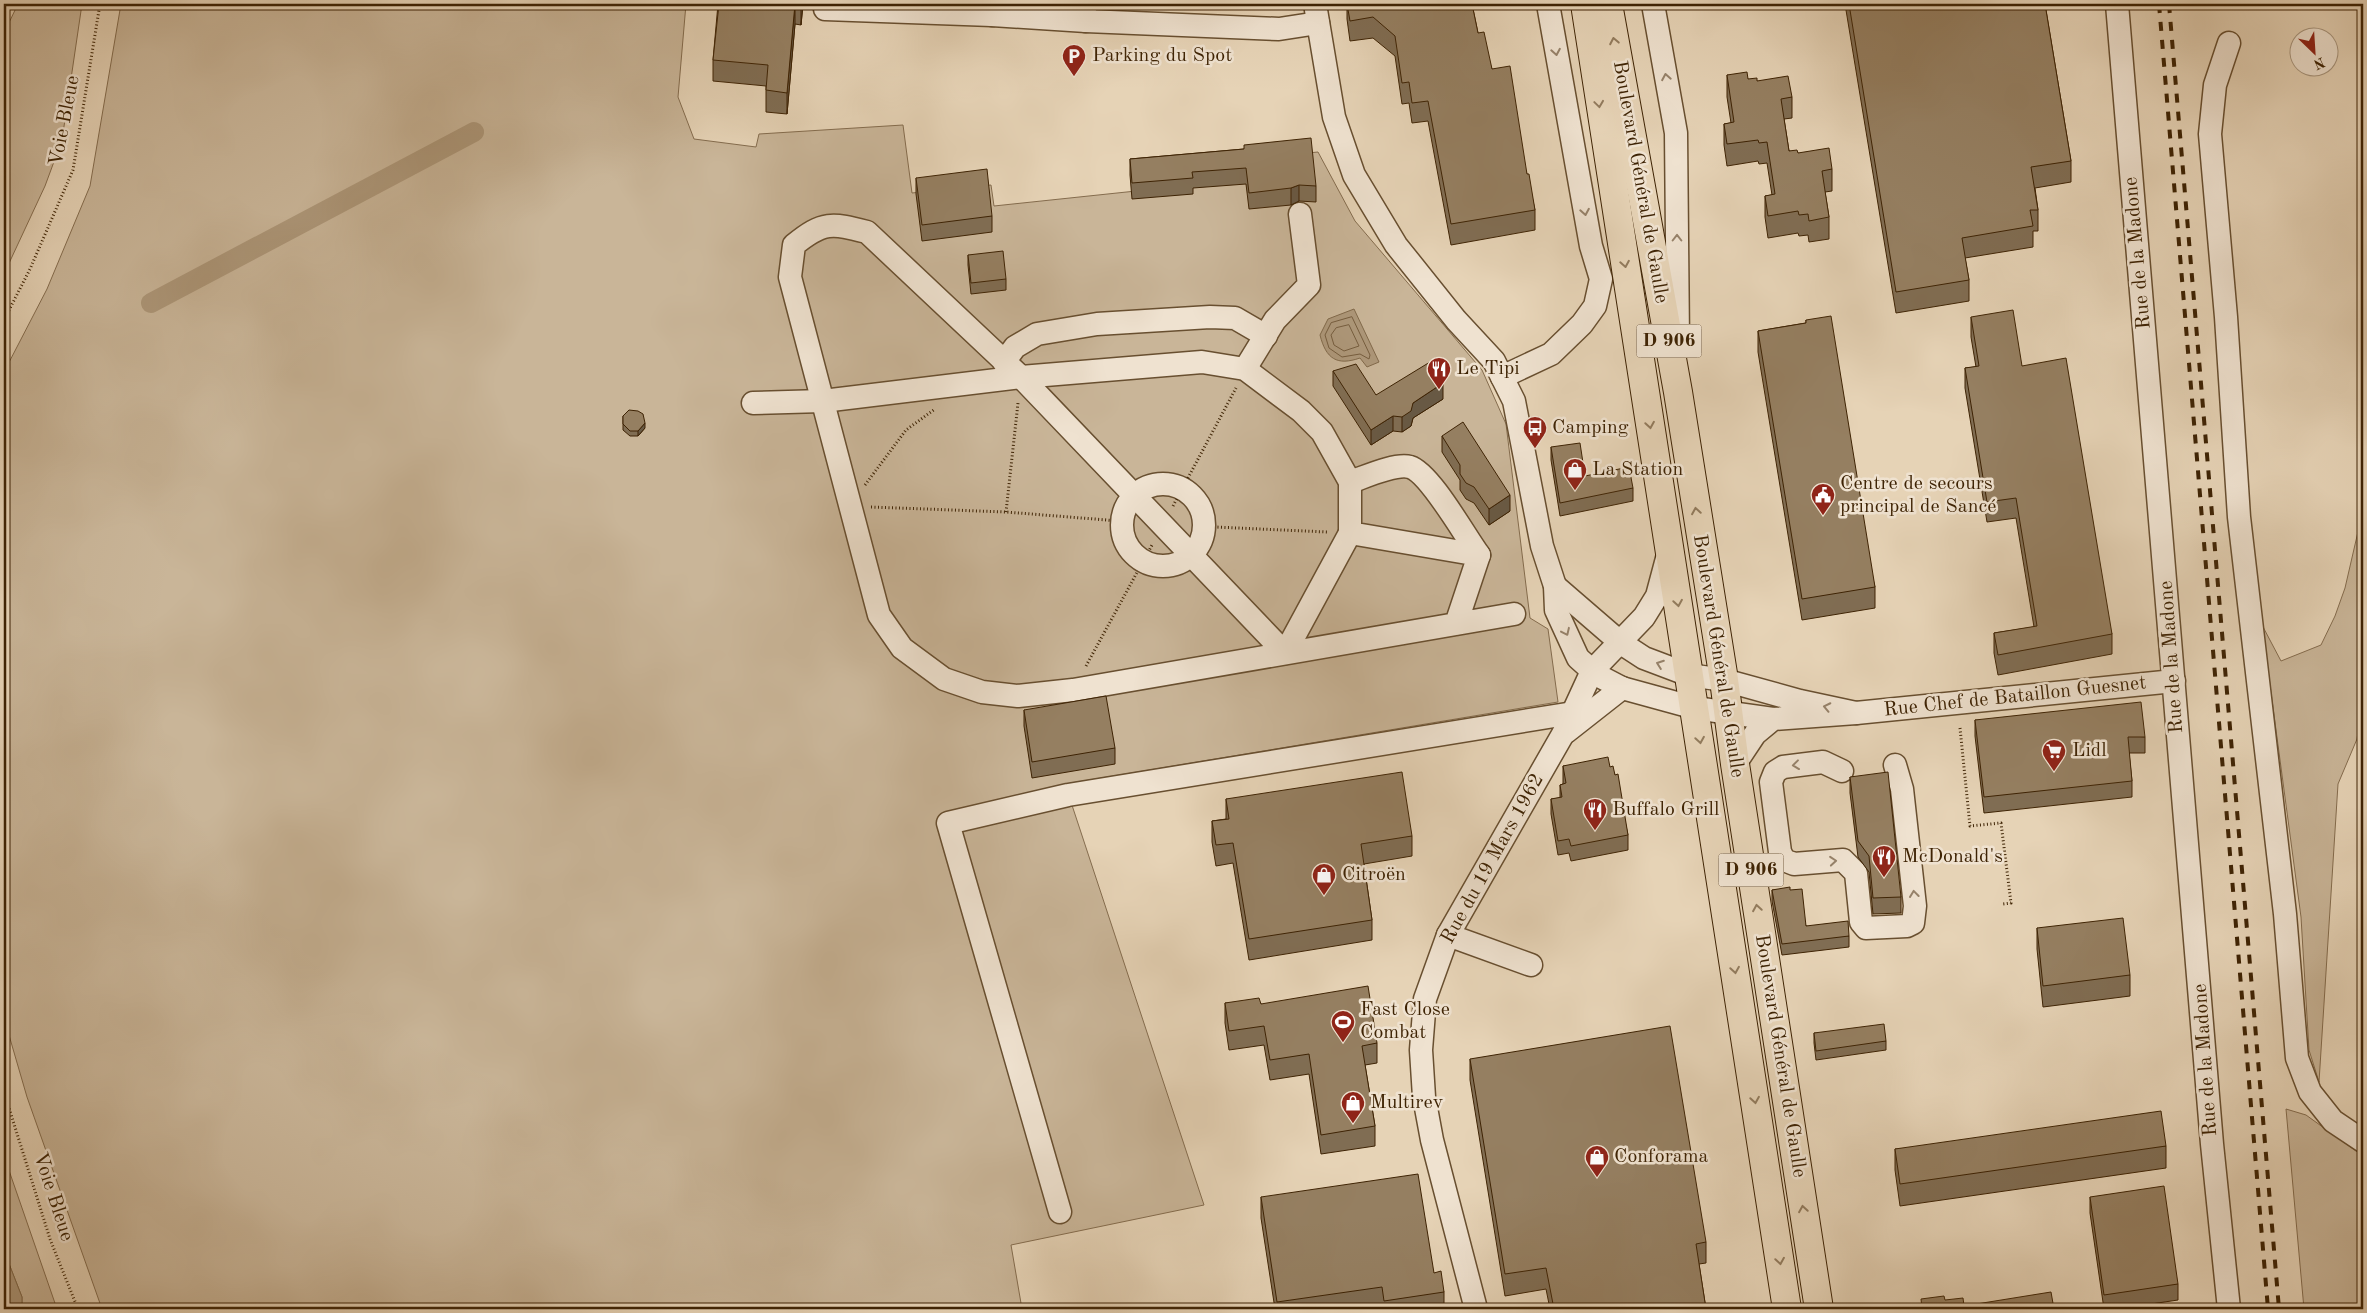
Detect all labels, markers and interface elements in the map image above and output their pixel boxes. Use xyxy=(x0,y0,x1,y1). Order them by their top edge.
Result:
north arrow xyxy=(2290,28,2340,78)
one-way arrow xyxy=(1610,36,1620,45)
parking icon: Parking du Spot xyxy=(1061,43,1087,77)
place label: Parking du Spot xyxy=(1092,46,1232,66)
one-way arrow xyxy=(1551,47,1561,56)
text: N xyxy=(2311,54,2327,72)
street label: Boulevard Général de Gaulle xyxy=(1609,59,1671,305)
one-way arrow xyxy=(1662,72,1672,81)
street label: Voie Bleue xyxy=(46,74,84,168)
one-way arrow xyxy=(1594,100,1604,108)
street label: Rue de la Madone xyxy=(2121,176,2155,330)
one-way arrow xyxy=(1579,207,1589,216)
one-way arrow xyxy=(1672,234,1682,242)
one-way arrow xyxy=(1619,260,1629,269)
road number: D 906 xyxy=(1636,324,1702,358)
restaurant icon: Le Tipi xyxy=(1426,356,1452,390)
place label: Le Tipi xyxy=(1456,359,1520,379)
bus stop icon: Camping xyxy=(1522,415,1548,449)
place label: Camping xyxy=(1552,418,1629,438)
one-way arrow xyxy=(1645,421,1655,429)
shop icon: La Station xyxy=(1562,457,1588,491)
place label: La Station xyxy=(1592,460,1683,480)
place label: Centre de secours principal de Sancé xyxy=(1840,474,1996,517)
public building icon: Centre de secours principal de Sancé xyxy=(1810,482,1836,516)
one-way arrow xyxy=(1692,507,1702,515)
street label: Boulevard Général de Gaulle xyxy=(1689,533,1747,779)
street label: Rue de la Madone xyxy=(2157,580,2187,734)
one-way arrow xyxy=(1673,598,1683,607)
one-way arrow xyxy=(1560,627,1570,636)
one-way arrow xyxy=(1656,660,1665,670)
street label: Rue Chef de Bataillon Guesnet xyxy=(1883,673,2147,721)
one-way arrow xyxy=(1823,702,1832,713)
one-way arrow xyxy=(1694,736,1704,745)
supermarket icon: Lidl xyxy=(2041,738,2067,772)
place label: Lidl xyxy=(2072,741,2107,761)
one-way arrow xyxy=(1791,759,1799,770)
street label: Rue du 19 Mars 1962 xyxy=(1438,771,1548,947)
restaurant icon: Buffalo Grill xyxy=(1582,797,1608,831)
place label: Buffalo Grill xyxy=(1612,800,1719,820)
restaurant icon: McDonald's xyxy=(1871,844,1897,878)
place label: McDonald's xyxy=(1902,847,2003,867)
road number: D 906 xyxy=(1718,854,1784,886)
one-way arrow xyxy=(1830,855,1838,866)
shop icon: Citroën xyxy=(1311,862,1337,896)
place label: Citroën xyxy=(1342,865,1406,885)
one-way arrow xyxy=(1909,889,1920,897)
one-way arrow xyxy=(1753,904,1763,913)
street label: Boulevard Général de Gaulle xyxy=(1751,933,1809,1179)
one-way arrow xyxy=(1729,966,1739,975)
street label: Rue de la Madone xyxy=(2191,983,2221,1137)
place label: Fast Close Combat xyxy=(1360,1000,1450,1043)
sports icon: Fast Close Combat xyxy=(1330,1009,1356,1043)
shop icon: Multirev xyxy=(1340,1090,1366,1124)
place label: Multirev xyxy=(1370,1093,1444,1113)
one-way arrow xyxy=(1749,1097,1760,1105)
shop icon: Conforama xyxy=(1584,1144,1610,1178)
place label: Conforama xyxy=(1614,1147,1709,1167)
street label: Voie Bleue xyxy=(29,1150,77,1244)
one-way arrow xyxy=(1799,1205,1809,1214)
one-way arrow xyxy=(1774,1257,1784,1265)

